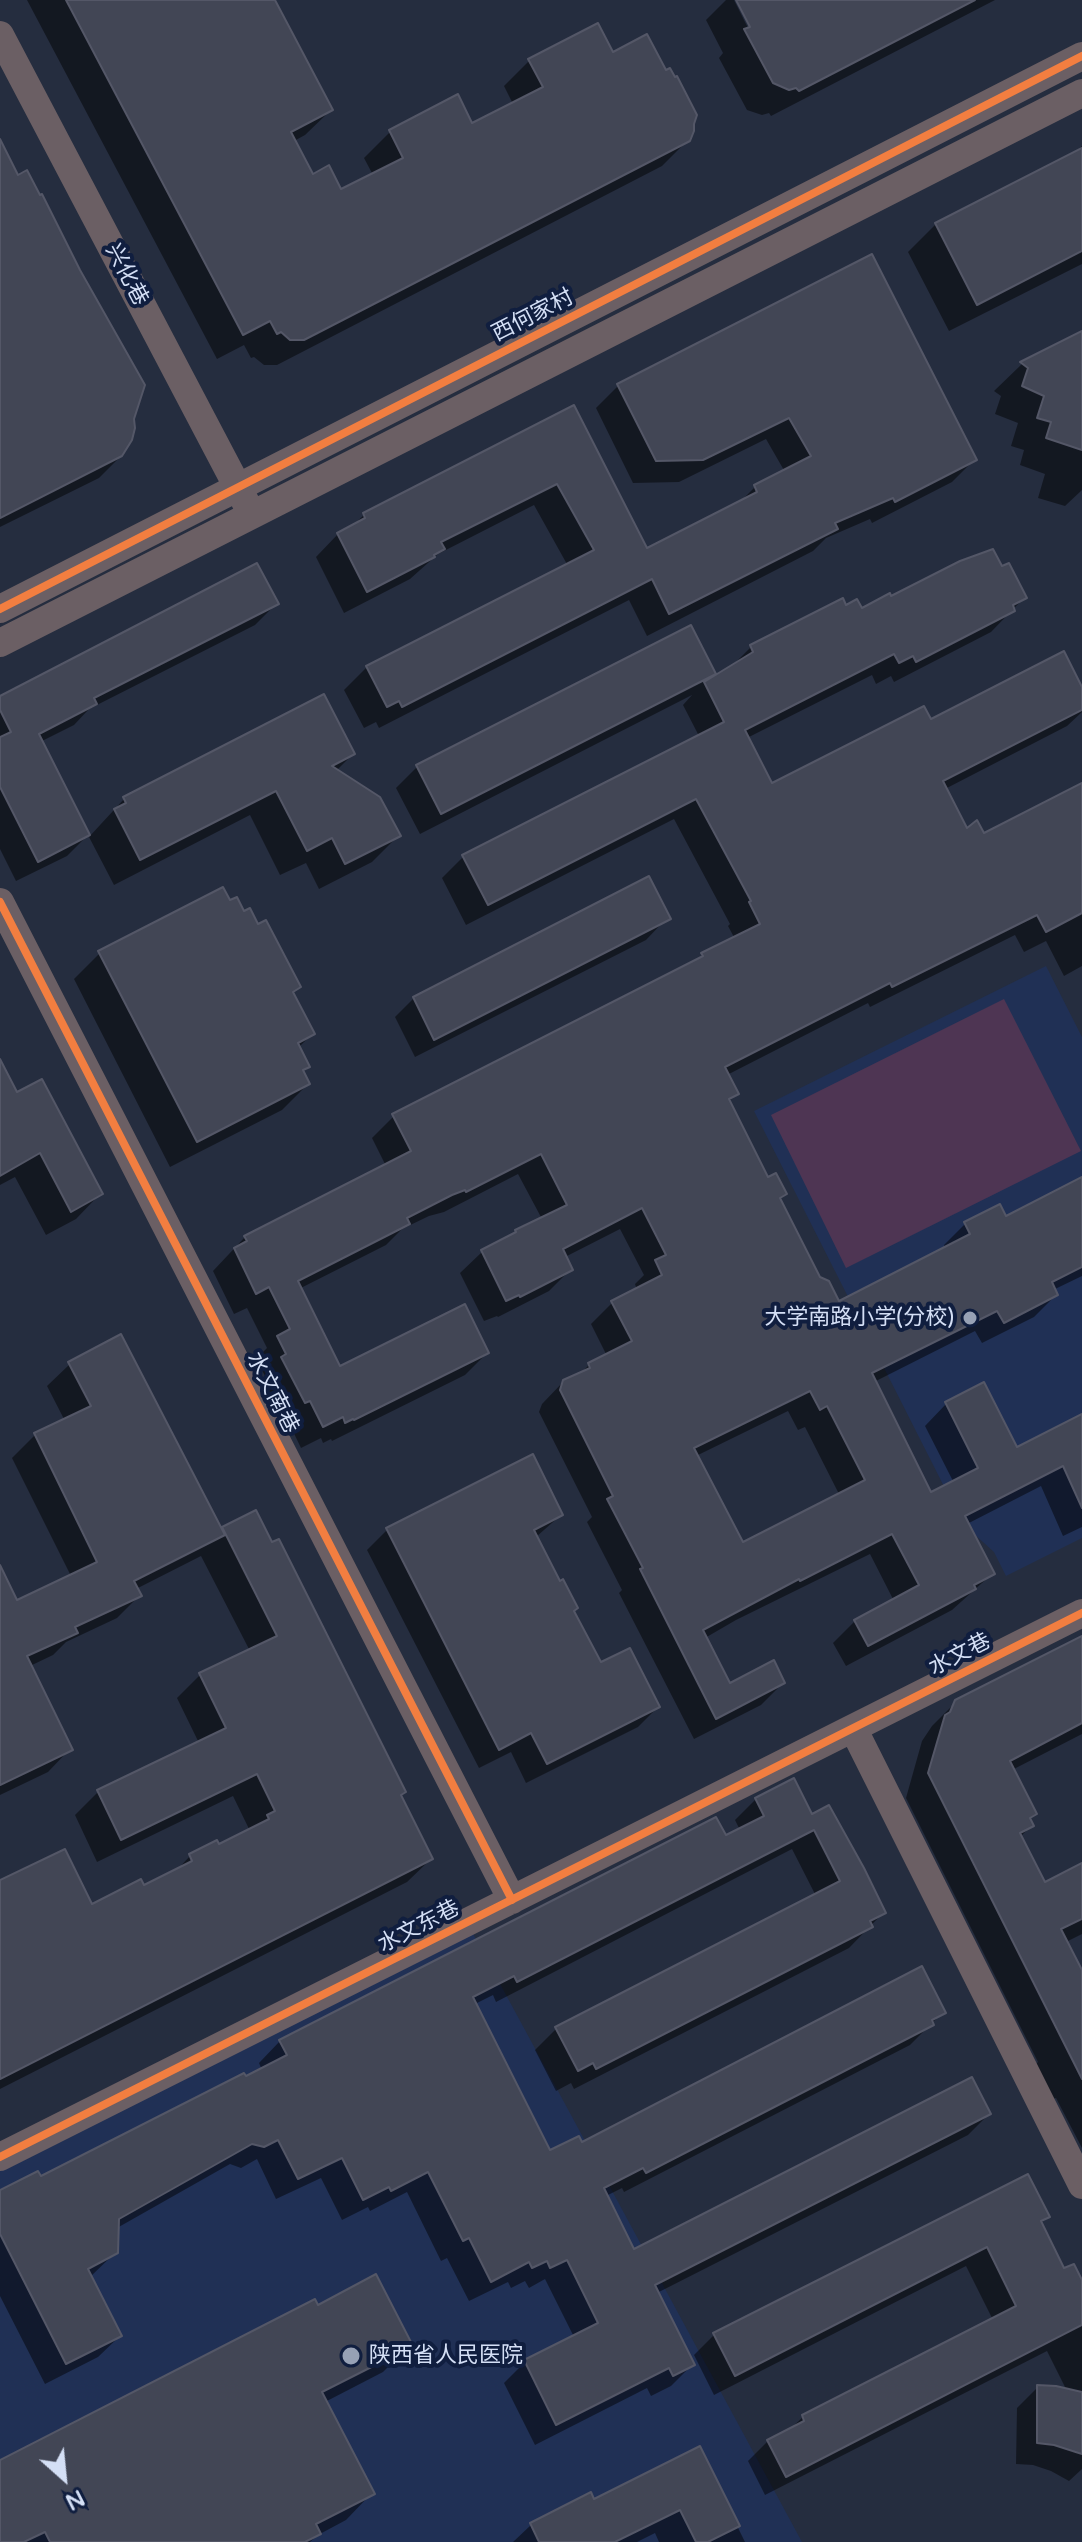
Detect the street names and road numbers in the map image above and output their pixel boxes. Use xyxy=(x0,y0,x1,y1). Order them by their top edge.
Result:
street label: 兴化巷 xyxy=(99,240,153,310)
street label: 西何家村 xyxy=(488,284,578,348)
street label: 水文南巷 xyxy=(240,1348,304,1438)
street label: 水文巷 xyxy=(925,1628,995,1682)
street label: 水文东巷 xyxy=(374,1895,464,1959)

